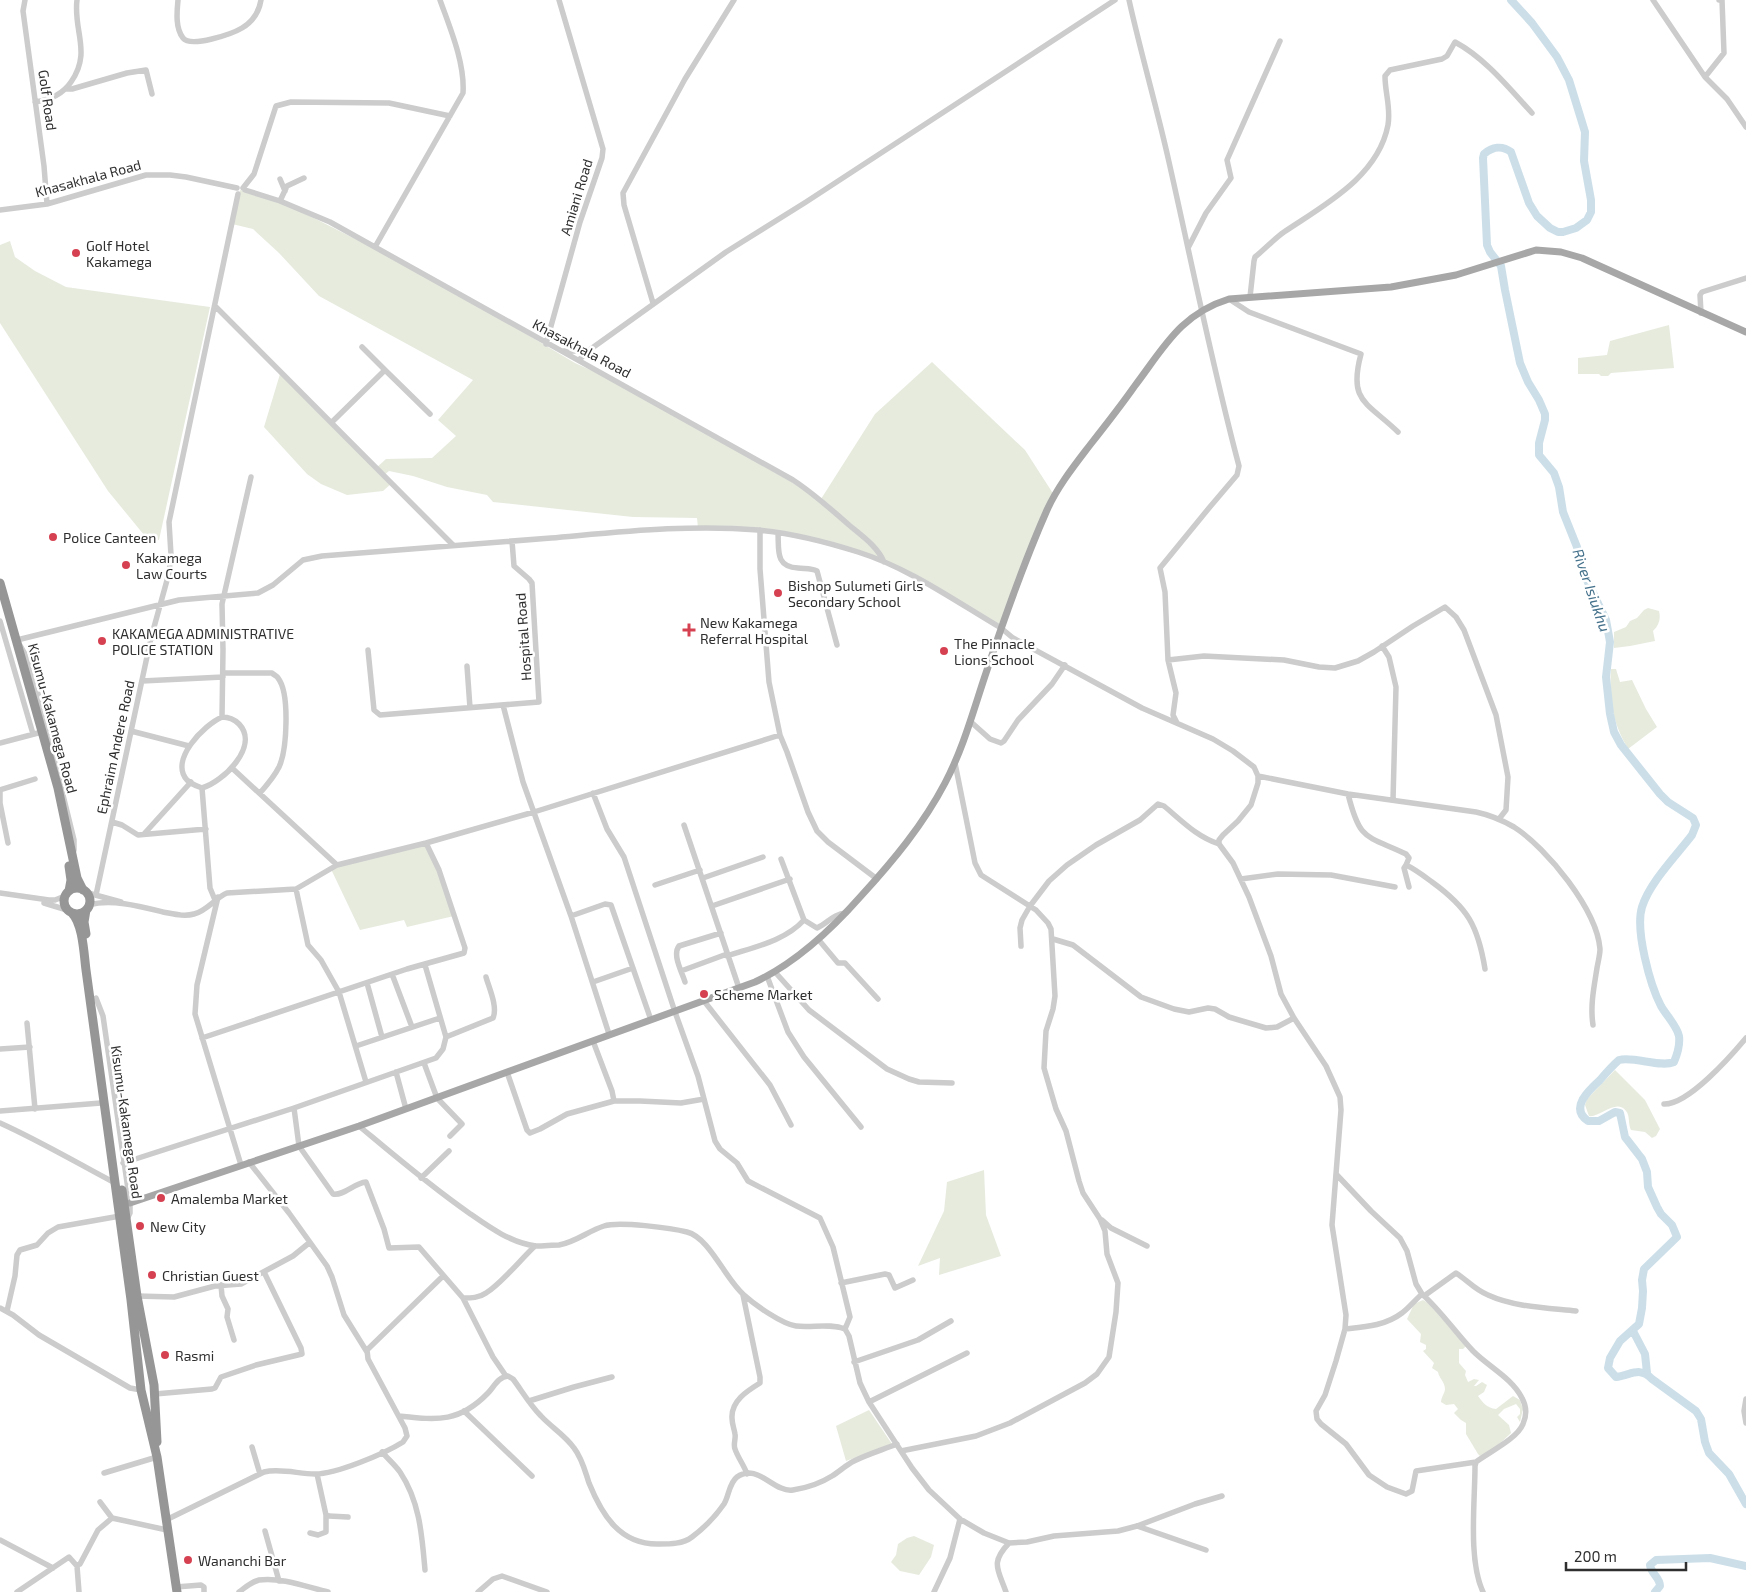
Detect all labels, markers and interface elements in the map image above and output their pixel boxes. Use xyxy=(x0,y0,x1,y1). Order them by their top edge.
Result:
street label: Golf Road xyxy=(35,68,61,132)
street label: Khasakhala Road xyxy=(33,156,143,200)
street label: Amiani Road xyxy=(556,157,596,237)
place label: Golf Hotel Kakamega xyxy=(86,237,152,270)
marker: Golf Hotel Kakamega xyxy=(70,247,82,259)
street label: Khasakhala Road xyxy=(530,315,634,381)
place label: Police Canteen xyxy=(63,529,156,546)
marker: Police Canteen xyxy=(47,531,59,543)
water label: River Isiukhu xyxy=(1569,546,1615,634)
place label: Kakamega Law Courts xyxy=(136,549,207,582)
marker: Kakamega Law Courts xyxy=(120,559,132,571)
place label: Bishop Sulumeti Girls Secondary School xyxy=(788,577,923,610)
marker: Bishop Sulumeti Girls Secondary School xyxy=(772,587,784,599)
street label: Hospital Road xyxy=(511,592,535,682)
place label: New Kakamega Referral Hospital xyxy=(700,614,809,647)
marker: New Kakamega Referral Hospital xyxy=(682,623,696,637)
place label: KAKAMEGA ADMINISTRATIVE POLICE STATION xyxy=(112,625,294,658)
marker: KAKAMEGA ADMINISTRATIVE POLICE STATION xyxy=(96,635,108,647)
place label: The Pinnacle Lions School xyxy=(954,635,1035,668)
street label: Kisumu-Kakamega Road xyxy=(25,641,81,795)
marker: The Pinnacle Lions School xyxy=(938,645,950,657)
street label: Ephraim Andere Road xyxy=(92,678,138,816)
place label: Scheme Market xyxy=(714,986,813,1003)
marker: Scheme Market xyxy=(698,988,710,1000)
street label: Kisumu-Kakamega Road xyxy=(108,1044,146,1200)
place label: Amalemba Market xyxy=(171,1190,288,1207)
marker: Amalemba Market xyxy=(155,1192,167,1204)
place label: New City xyxy=(150,1218,207,1235)
marker: New City xyxy=(134,1220,146,1232)
place label: Christian Guest xyxy=(162,1267,259,1284)
marker: Christian Guest xyxy=(146,1269,158,1281)
place label: Rasmi xyxy=(175,1347,214,1364)
marker: Rasmi xyxy=(159,1349,171,1361)
scale bar xyxy=(1566,1540,1686,1572)
text: 200 m xyxy=(1574,1547,1617,1565)
place label: Wananchi Bar xyxy=(198,1552,287,1569)
marker: Wananchi Bar xyxy=(182,1554,194,1566)

